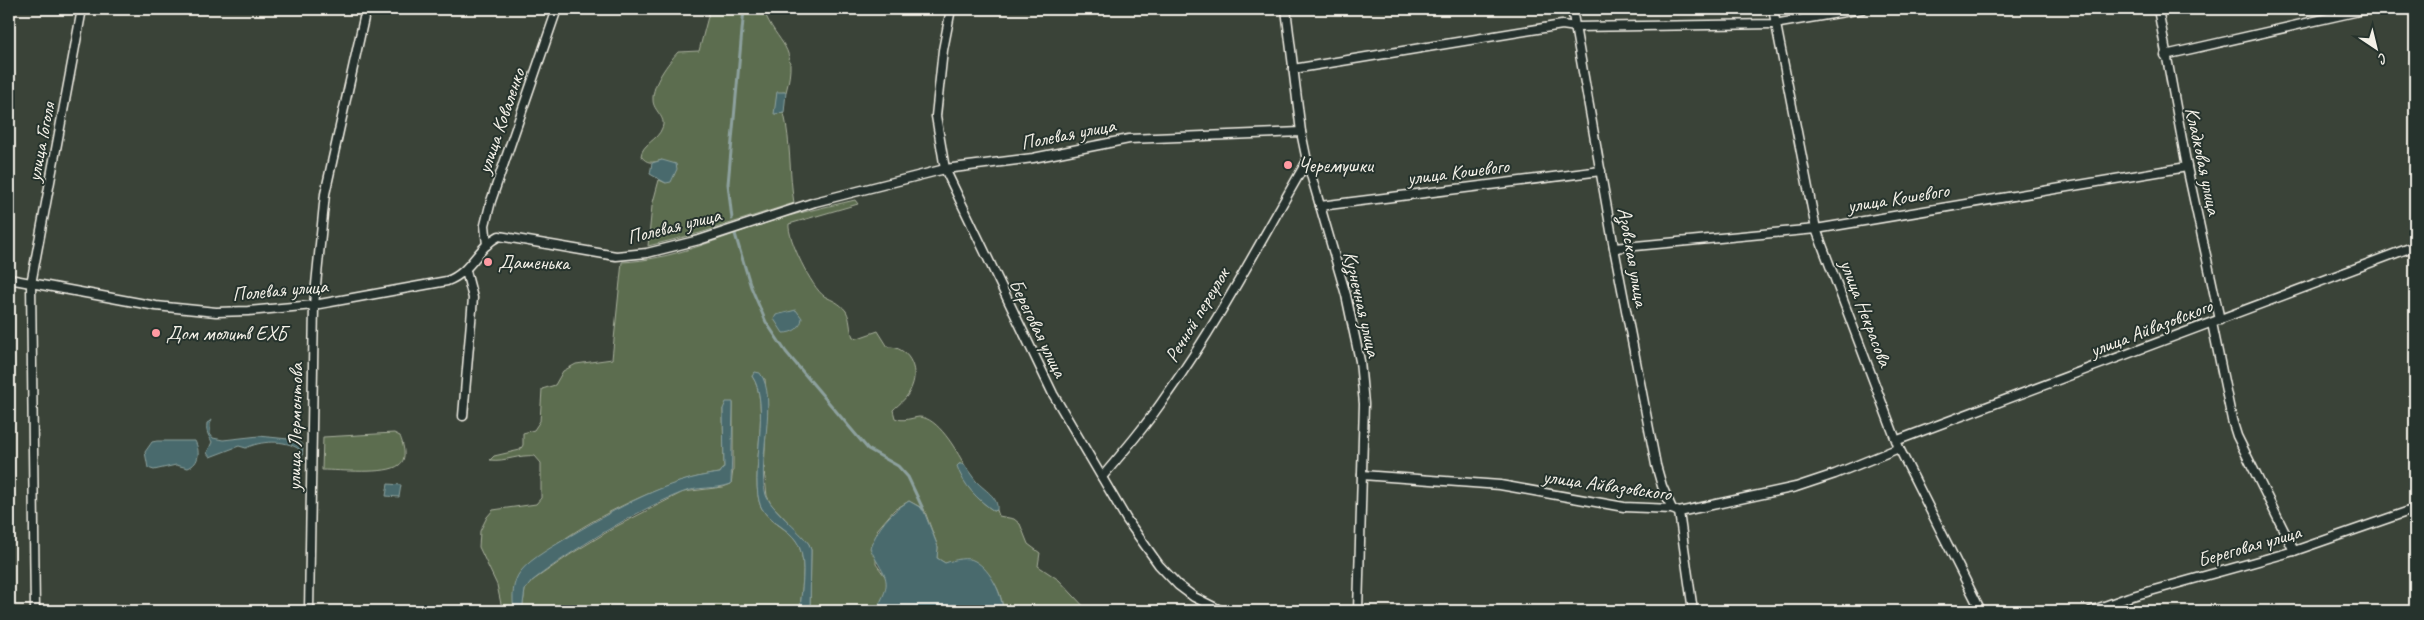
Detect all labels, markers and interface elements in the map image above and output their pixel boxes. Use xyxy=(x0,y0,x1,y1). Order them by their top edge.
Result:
north arrow xyxy=(2352,22,2402,72)
text: С xyxy=(2374,49,2391,68)
street label: улица Коваленко xyxy=(471,64,531,178)
street label: улица Гоголя xyxy=(21,98,61,185)
street label: Кладковая улица xyxy=(2179,105,2227,218)
street label: Полевая улица xyxy=(1019,112,1119,155)
place label: Черемушки xyxy=(1298,153,1375,178)
street label: улица Кошевого xyxy=(1405,153,1511,191)
marker: Черемушки xyxy=(1282,159,1294,171)
street label: улица Кошевого xyxy=(1844,177,1951,219)
street label: Полевая улица xyxy=(625,202,725,250)
street label: Азовская улица xyxy=(1611,205,1654,311)
street label: Кузнечная улица xyxy=(1337,249,1387,361)
place label: Дашенька xyxy=(498,250,571,275)
street label: улица Некрасова xyxy=(1834,255,1898,371)
marker: Дашенька xyxy=(482,256,494,268)
street label: Речной переулок xyxy=(1159,262,1236,367)
street label: Полевая улица xyxy=(231,273,330,307)
street label: Береговая улица xyxy=(1003,275,1073,383)
street label: улица Айвазовского xyxy=(2085,293,2217,363)
place label: Дом молитв ЕХБ xyxy=(166,321,290,346)
marker: Дом молитв ЕХБ xyxy=(150,327,162,339)
street label: улица Лермонтова xyxy=(281,362,309,492)
street label: улица Айвазовского xyxy=(1540,463,1674,507)
street label: Береговая улица xyxy=(2194,519,2305,573)

